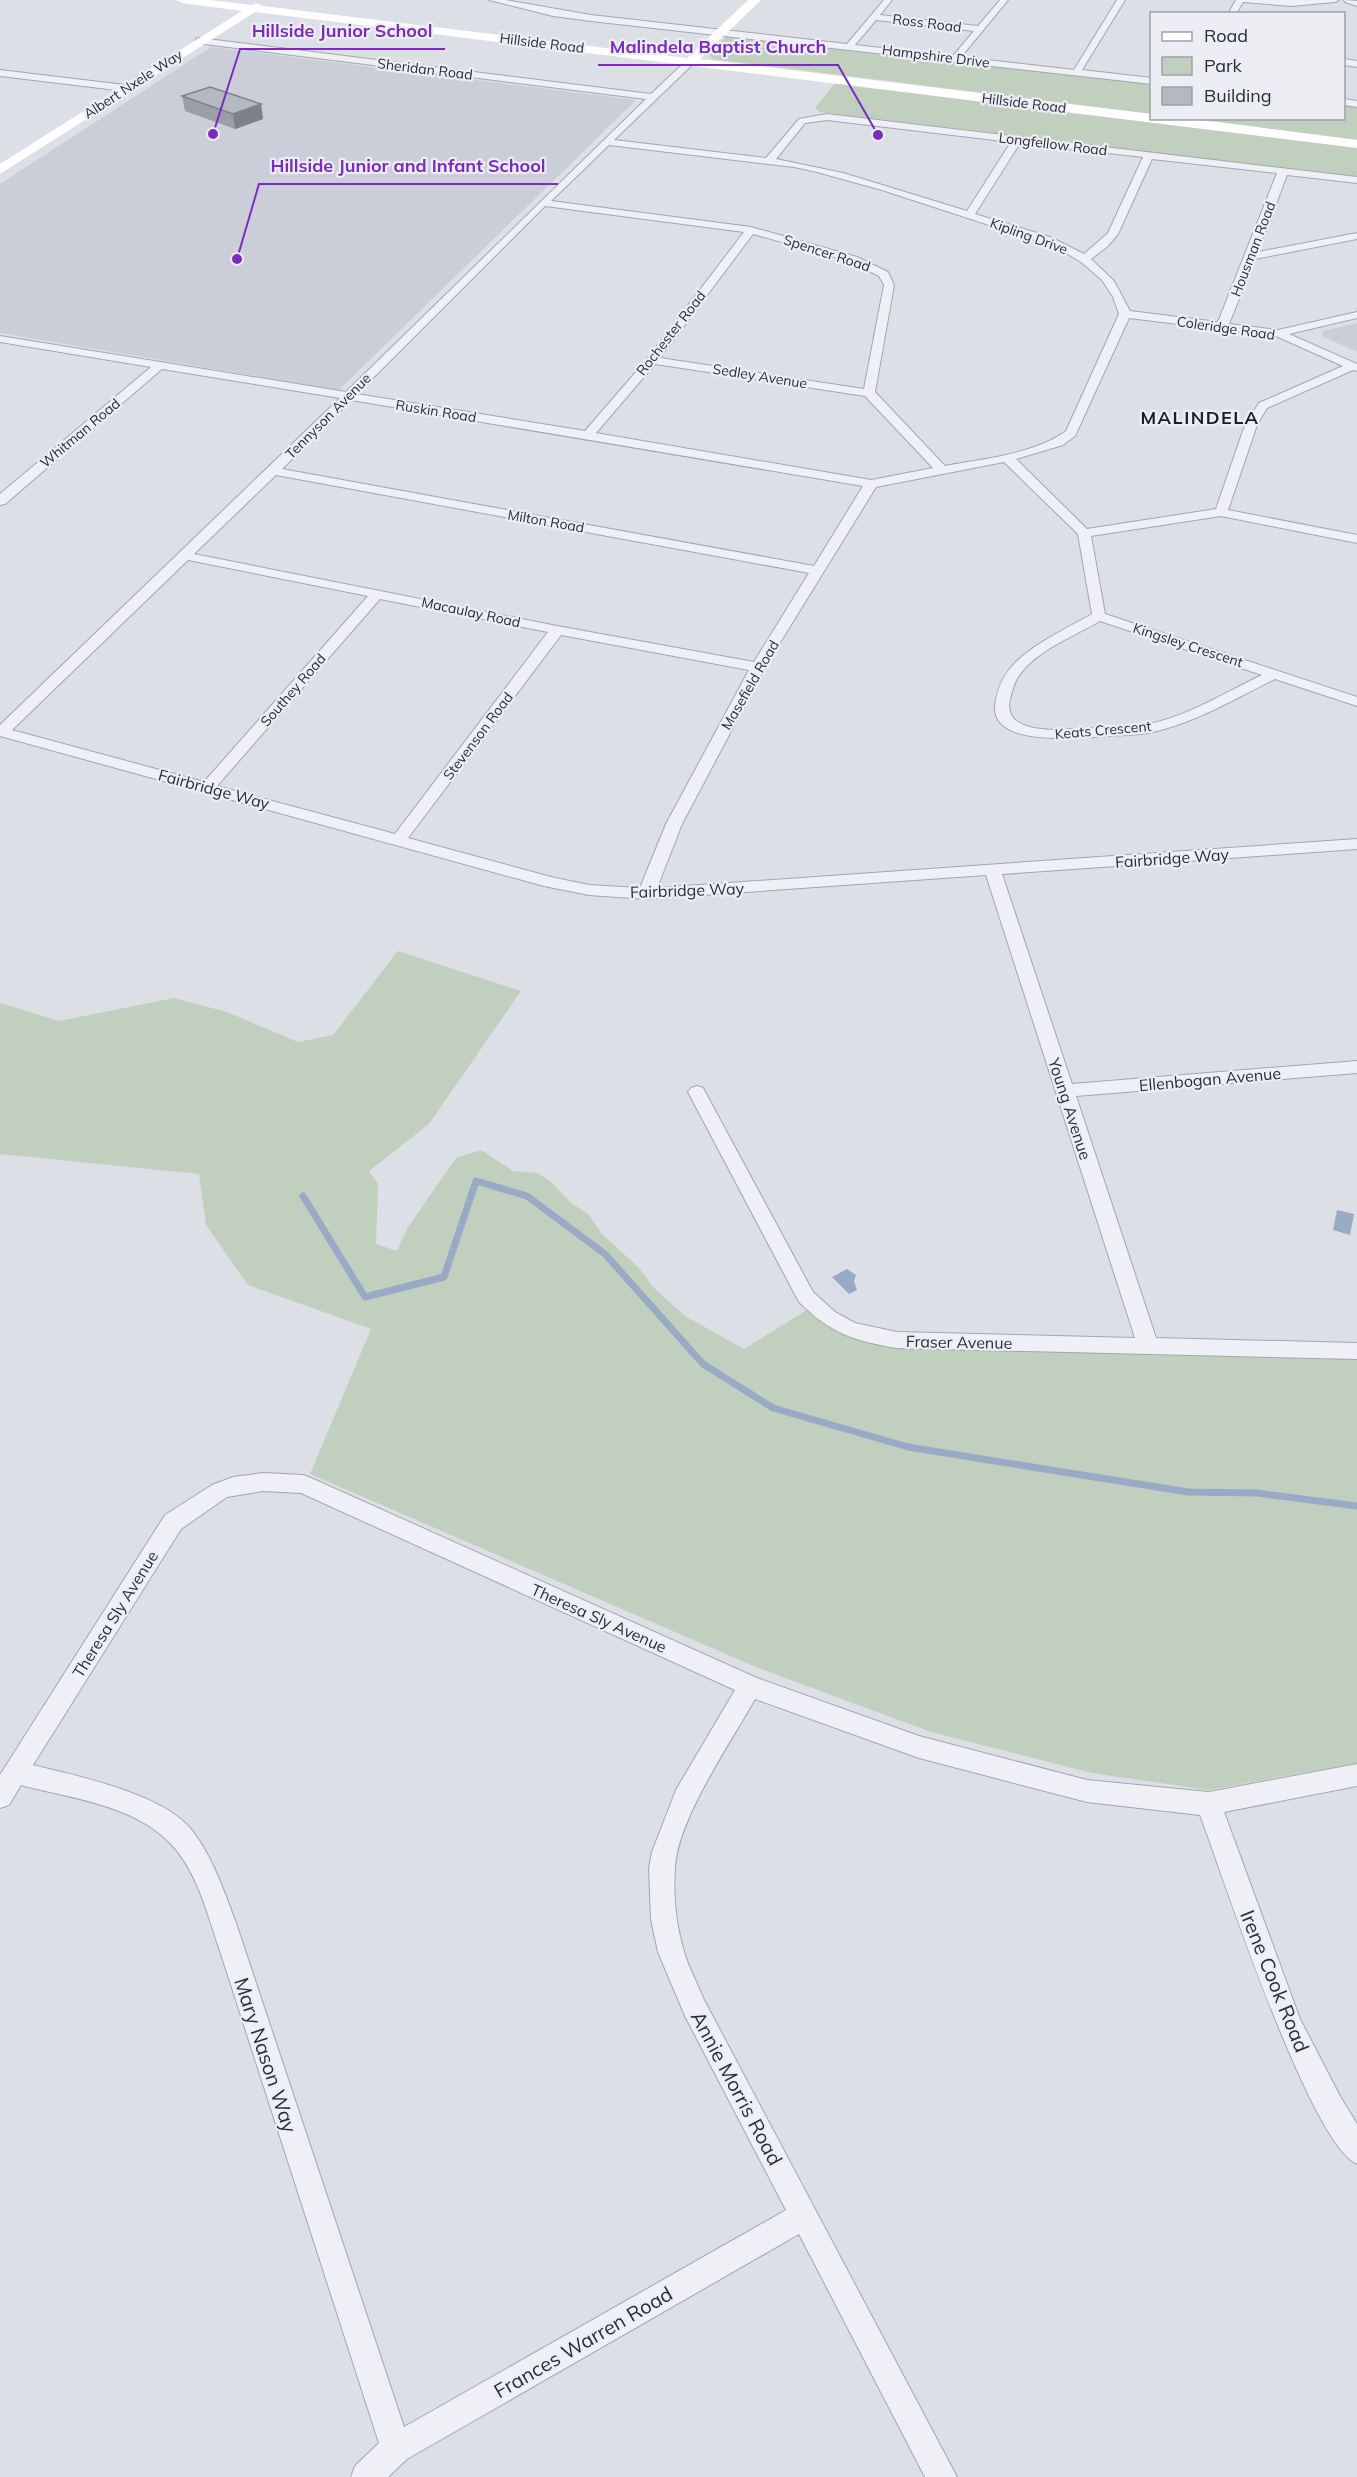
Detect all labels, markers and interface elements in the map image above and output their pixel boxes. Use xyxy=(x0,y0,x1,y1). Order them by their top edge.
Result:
street label: Ross Road xyxy=(891,10,963,36)
legend xyxy=(1150,12,1345,120)
callout: Hillside Junior School xyxy=(240,13,445,49)
text: Hillside Junior School xyxy=(252,19,432,42)
text: Road xyxy=(1204,24,1248,47)
street label: Hillside Road xyxy=(499,29,585,57)
callout: Malindela Baptist Church xyxy=(598,29,838,65)
text: Malindela Baptist Church xyxy=(610,35,826,58)
street label: Hampshire Drive xyxy=(881,40,991,72)
street label: Albert Nxele Way xyxy=(80,45,186,123)
street label: Sheridan Road xyxy=(376,54,474,84)
text: Park xyxy=(1204,54,1243,77)
text: Building xyxy=(1204,84,1272,107)
street label: Hillside Road xyxy=(981,89,1067,117)
street label: Longfellow Road xyxy=(998,128,1108,160)
callout: Hillside Junior and Infant School xyxy=(259,148,558,184)
text: Hillside Junior and Infant School xyxy=(270,154,546,177)
street label: Housman Road xyxy=(1227,199,1279,299)
street label: Kipling Drive xyxy=(988,214,1070,258)
street label: Spencer Road xyxy=(781,230,873,276)
street label: Rochester Road xyxy=(632,287,710,379)
street label: Coleridge Road xyxy=(1176,312,1276,344)
street label: Sedley Avenue xyxy=(711,360,809,392)
street label: Tennyson Avenue xyxy=(281,369,375,463)
street label: Whitman Road xyxy=(36,394,124,472)
street label: Ruskin Road xyxy=(394,396,478,426)
district label: MALINDELA xyxy=(1140,406,1260,429)
street label: Milton Road xyxy=(506,505,586,537)
street label: Macaulay Road xyxy=(420,593,522,631)
street label: Kingsley Crescent xyxy=(1131,619,1245,671)
street label: Masefield Road xyxy=(717,637,783,733)
street label: Southey Road xyxy=(256,650,330,730)
street label: Stevenson Road xyxy=(439,689,517,783)
street label: Keats Crescent xyxy=(1054,717,1152,743)
street label: Fairbridge Way xyxy=(156,765,272,814)
street label: Fairbridge Way xyxy=(1114,844,1230,872)
street label: Fairbridge Way xyxy=(630,878,745,902)
street label: Young Avenue xyxy=(1044,1055,1096,1162)
street label: Ellenbogan Avenue xyxy=(1138,1063,1282,1095)
street label: Fraser Avenue xyxy=(906,1331,1012,1353)
street label: Theresa Sly Avenue xyxy=(68,1547,162,1681)
street label: Theresa Sly Avenue xyxy=(528,1579,670,1657)
street label: Irene Cook Road xyxy=(1235,1906,1315,2056)
street label: Mary Nason Way xyxy=(229,1974,303,2136)
street label: Annie Morris Road xyxy=(686,2007,788,2169)
street label: Frances Warren Road xyxy=(489,2281,677,2403)

